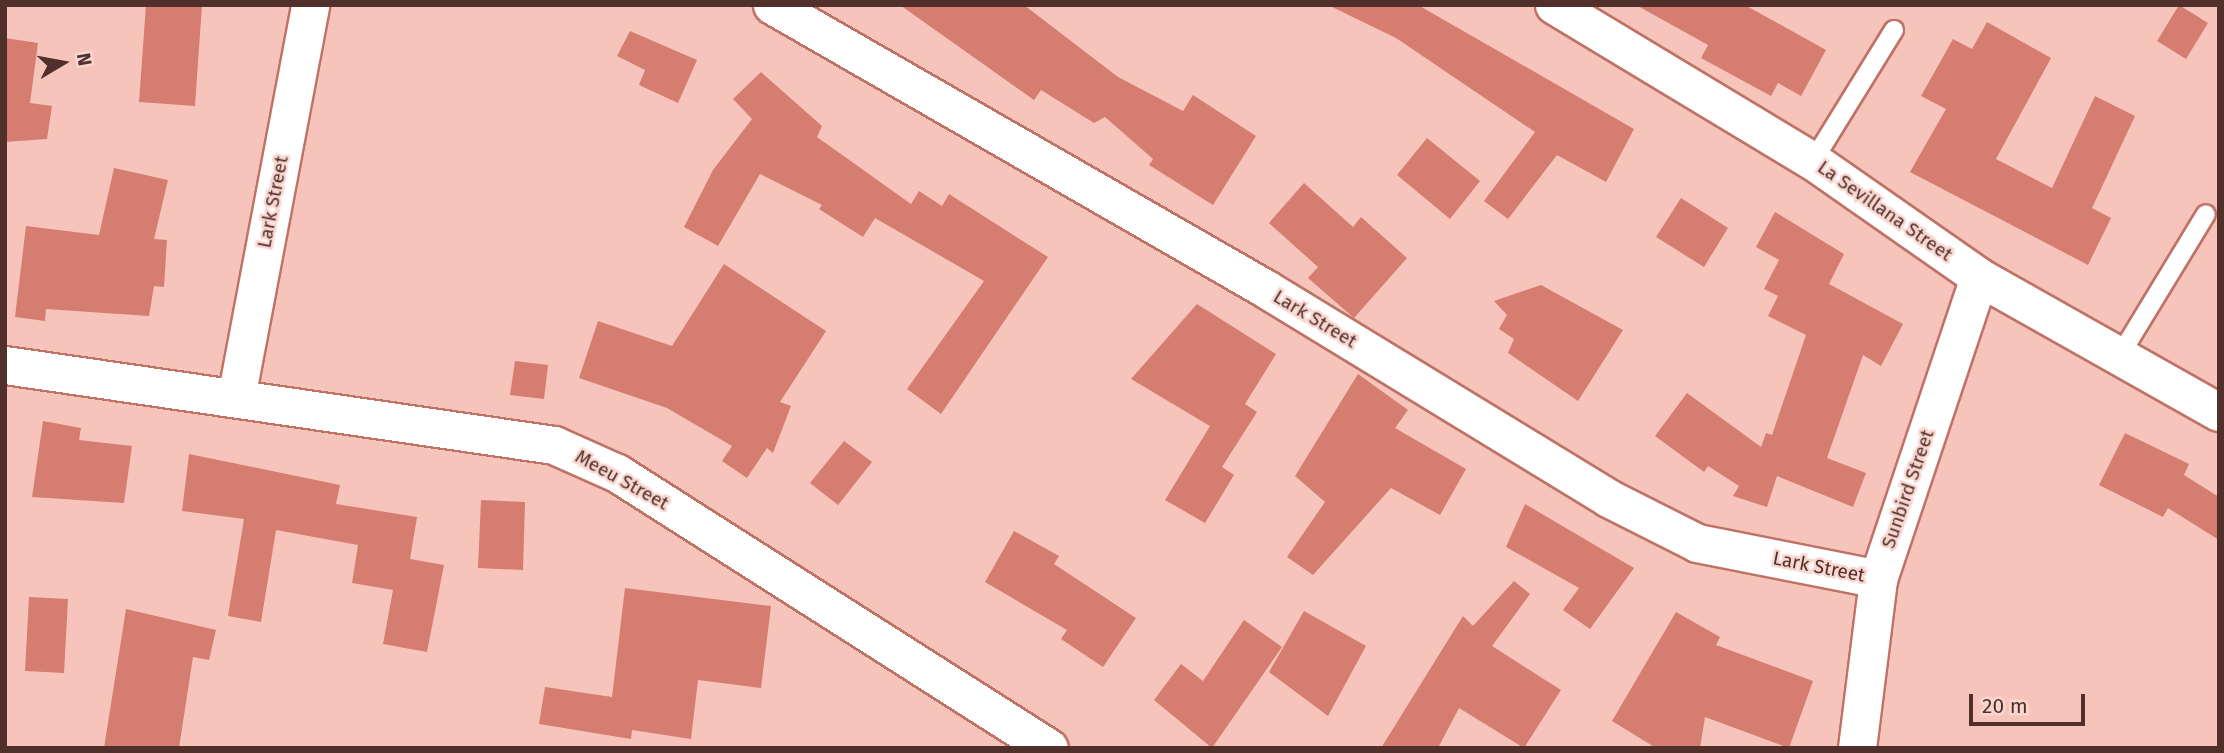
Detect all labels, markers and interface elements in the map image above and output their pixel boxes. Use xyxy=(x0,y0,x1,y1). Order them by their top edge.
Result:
north arrow xyxy=(28,28,98,98)
text: N xyxy=(72,51,97,67)
street label: Lark Street xyxy=(253,154,293,250)
street label: La Sevillana Street xyxy=(1813,156,1957,266)
street label: Lark Street xyxy=(1269,285,1361,353)
street label: Sunbird Street xyxy=(1877,427,1939,551)
street label: Meeu Street xyxy=(571,445,673,515)
street label: Lark Street xyxy=(1771,547,1867,587)
scale bar xyxy=(1972,680,2088,724)
text: 20 m xyxy=(1982,693,2028,719)

